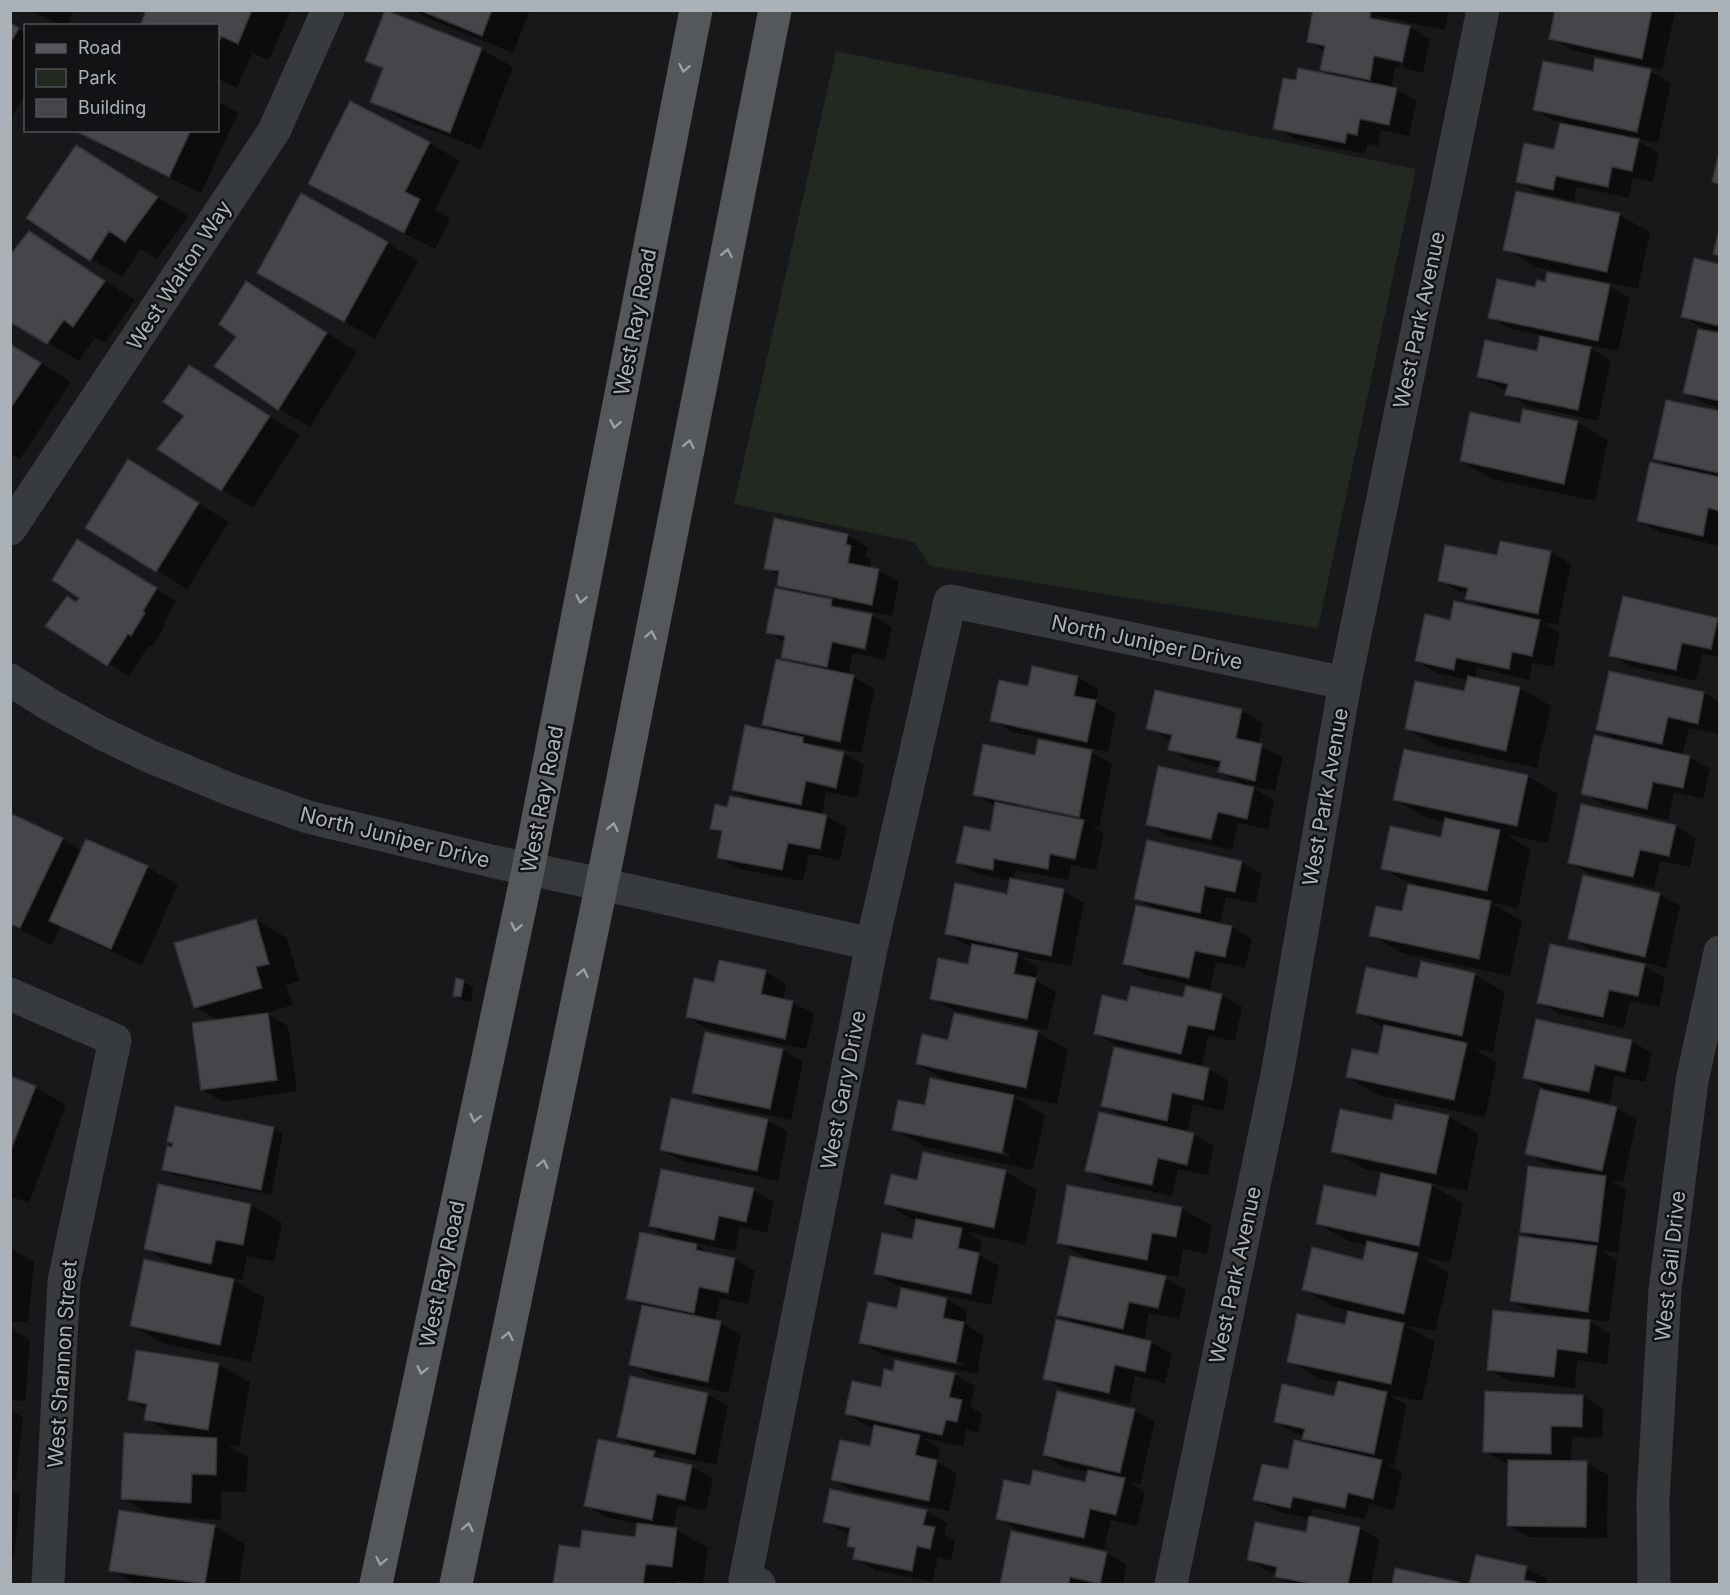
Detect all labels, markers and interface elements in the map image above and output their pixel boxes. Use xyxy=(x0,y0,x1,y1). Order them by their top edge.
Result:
legend xyxy=(24,24,219,132)
text: Road xyxy=(78,37,121,58)
one-way arrow xyxy=(678,63,691,73)
text: Park xyxy=(78,67,117,88)
text: Building xyxy=(78,97,146,118)
street label: West Walton Way xyxy=(121,195,237,354)
street label: West Park Avenue xyxy=(1388,229,1450,411)
street label: West Ray Road xyxy=(609,246,661,398)
one-way arrow xyxy=(720,248,733,258)
one-way arrow xyxy=(609,419,622,429)
one-way arrow xyxy=(682,439,695,449)
one-way arrow xyxy=(575,593,588,603)
street label: North Juniper Drive xyxy=(1049,610,1245,674)
one-way arrow xyxy=(644,631,657,641)
street label: West Park Avenue xyxy=(1297,706,1353,888)
street label: West Ray Road xyxy=(516,723,568,875)
street label: North Juniper Drive xyxy=(297,801,493,873)
one-way arrow xyxy=(606,822,619,832)
one-way arrow xyxy=(510,922,523,932)
one-way arrow xyxy=(576,969,589,979)
street label: West Gary Drive xyxy=(815,1008,871,1172)
one-way arrow xyxy=(470,1113,483,1123)
one-way arrow xyxy=(536,1159,549,1169)
street label: West Park Avenue xyxy=(1204,1184,1266,1366)
street label: West Gail Drive xyxy=(1650,1189,1690,1343)
street label: West Ray Road xyxy=(414,1199,470,1349)
street label: West Shannon Street xyxy=(42,1259,82,1469)
one-way arrow xyxy=(501,1332,514,1342)
one-way arrow xyxy=(416,1365,429,1375)
one-way arrow xyxy=(461,1522,474,1532)
one-way arrow xyxy=(375,1556,388,1566)

